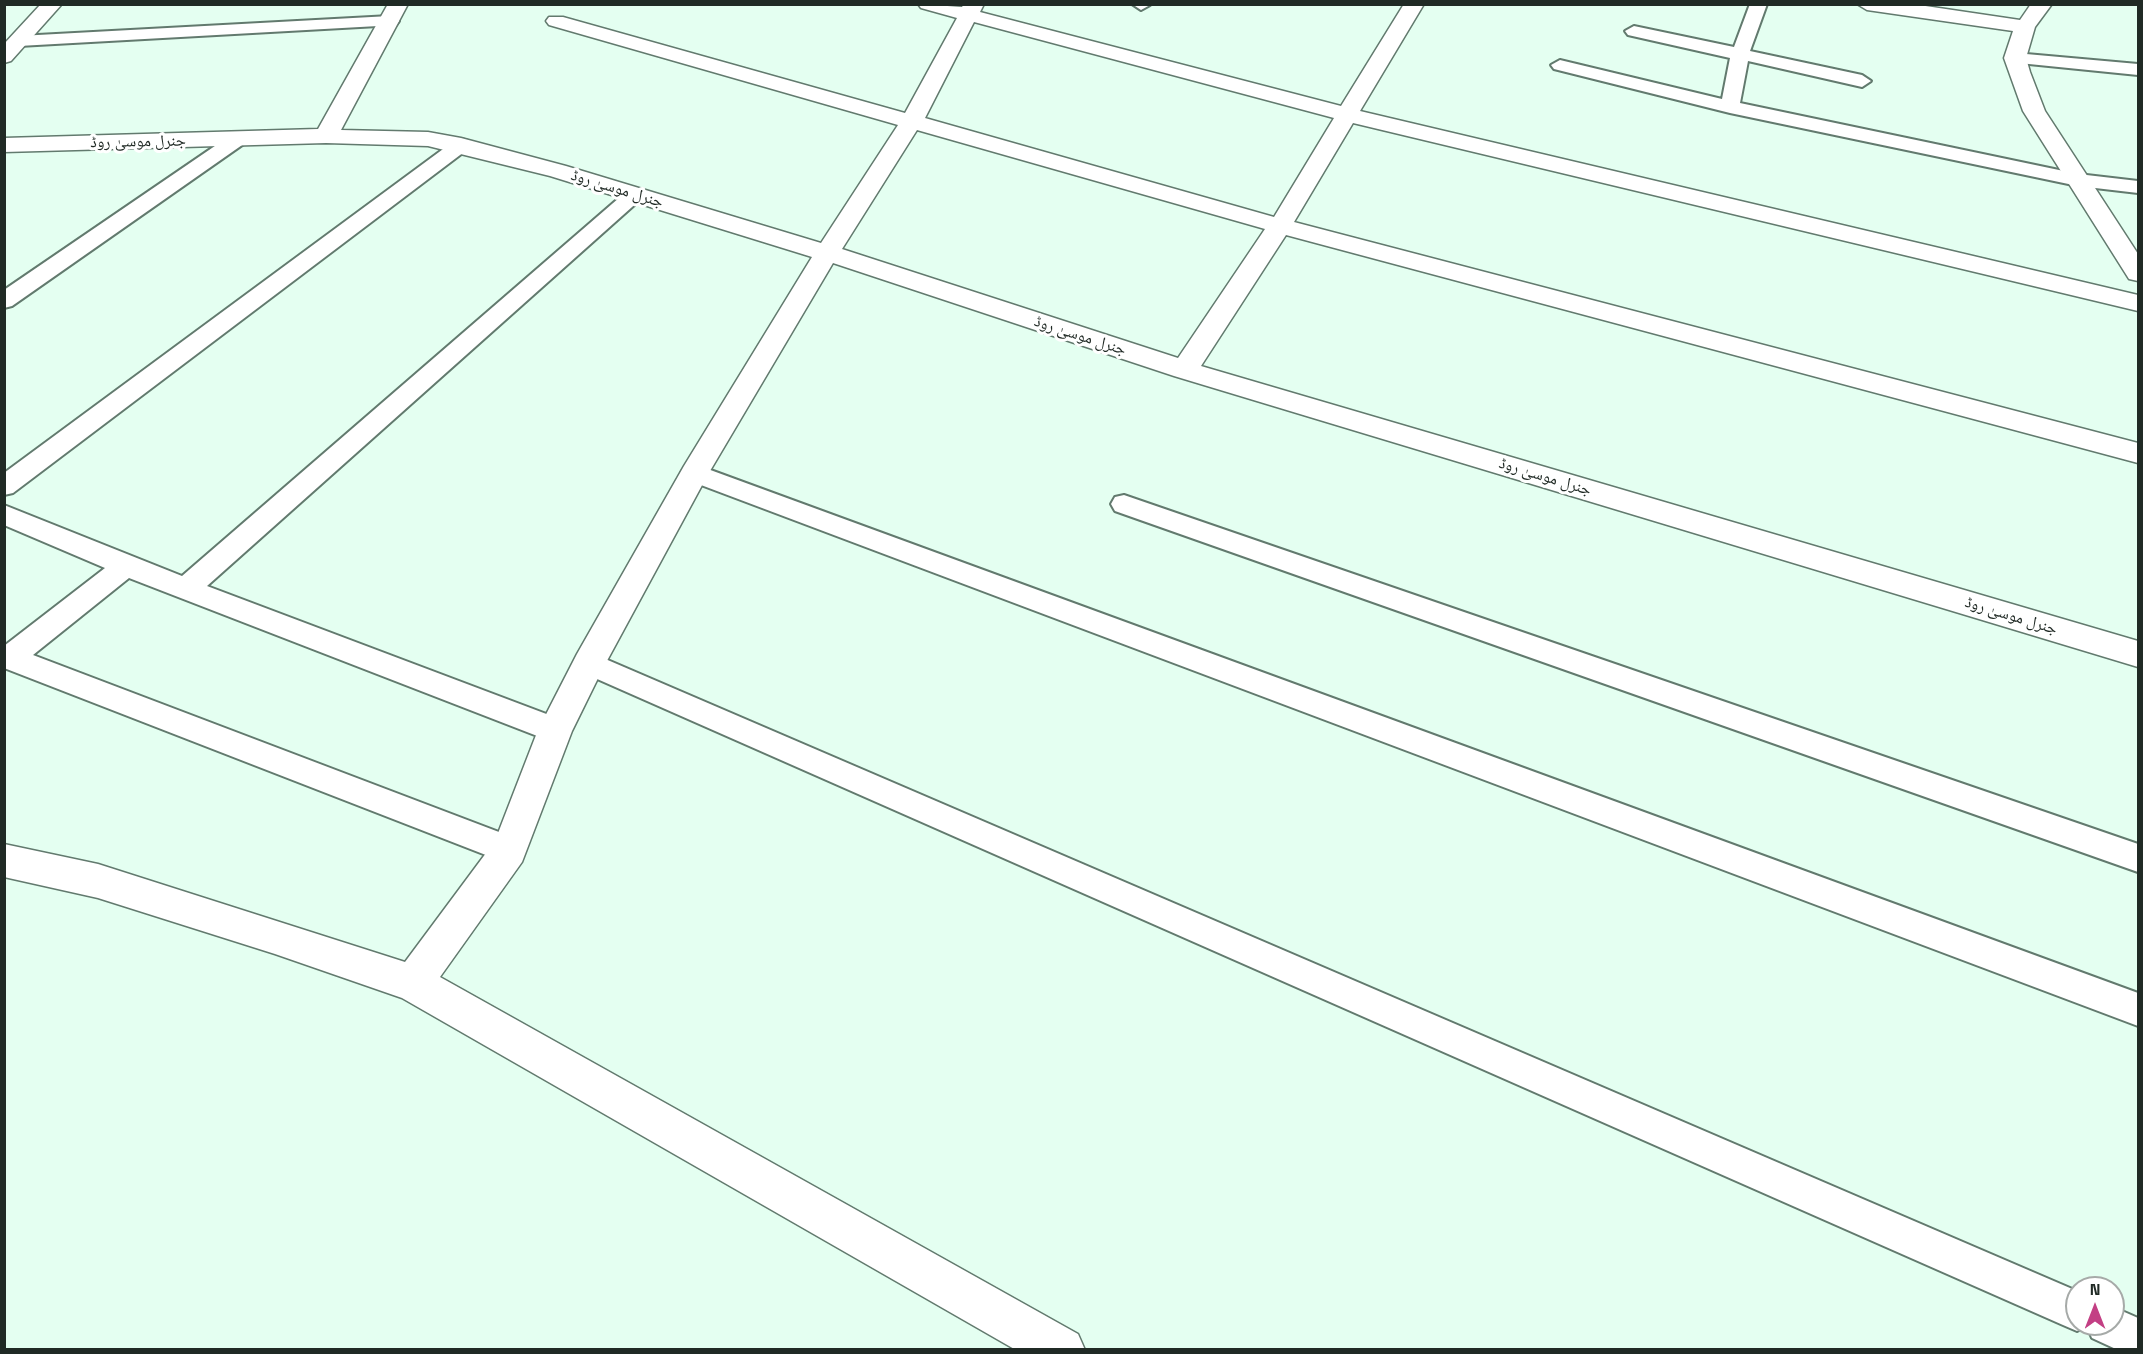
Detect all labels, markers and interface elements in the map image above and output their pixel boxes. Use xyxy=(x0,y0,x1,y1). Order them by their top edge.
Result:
street label: جنرل موسیٰ روڈ xyxy=(90,132,186,152)
street label: جنرل موسیٰ روڈ xyxy=(568,166,666,212)
street label: جنرل موسیٰ روڈ xyxy=(1032,312,1128,360)
street label: جنرل موسیٰ روڈ xyxy=(1496,454,1594,500)
street label: جنرل موسیٰ روڈ xyxy=(1962,593,2060,639)
north arrow xyxy=(2065,1276,2125,1336)
text: N xyxy=(2090,1279,2100,1300)

